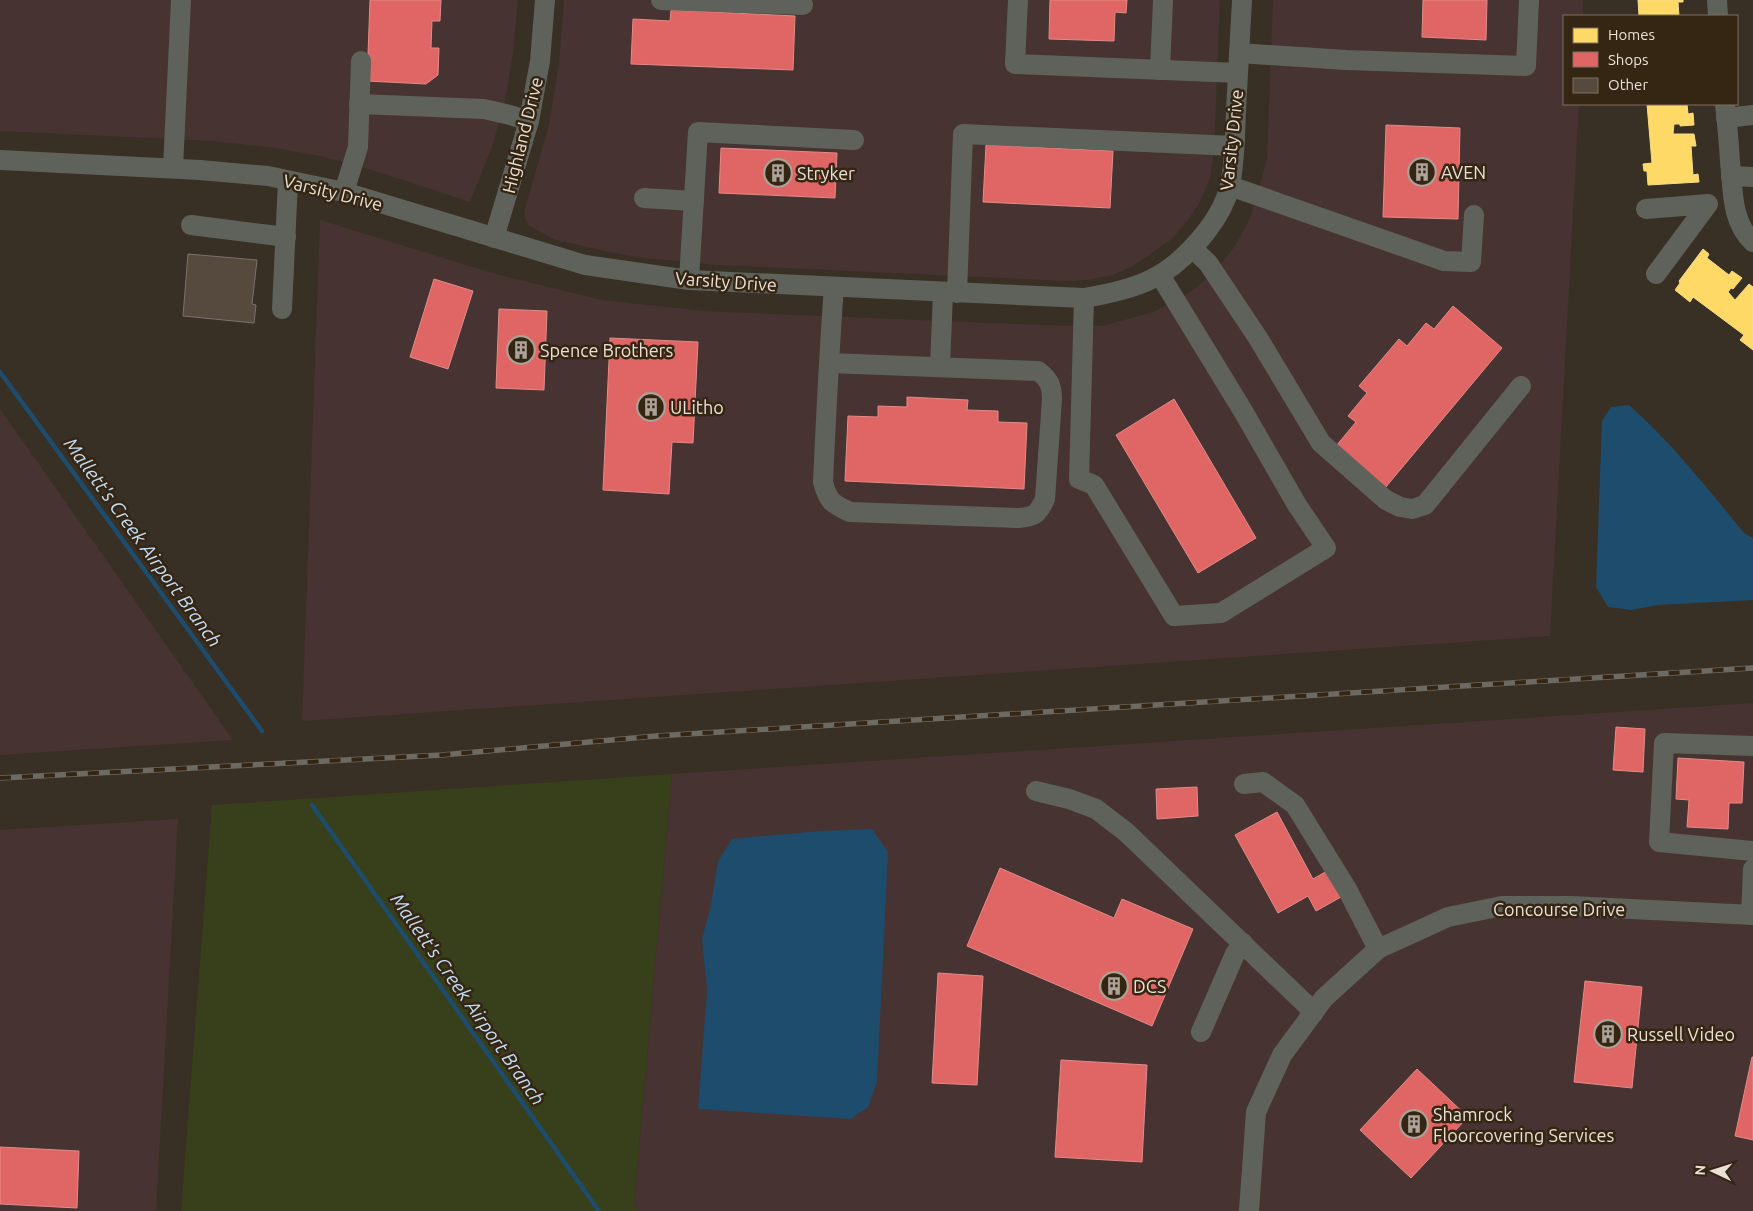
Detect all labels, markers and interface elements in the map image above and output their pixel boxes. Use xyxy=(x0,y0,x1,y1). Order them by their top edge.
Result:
legend xyxy=(1563,15,1738,105)
text: Homes xyxy=(1608,26,1655,43)
text: Shops xyxy=(1608,51,1649,68)
street label: Highland Drive xyxy=(498,75,546,195)
text: Other xyxy=(1608,76,1648,93)
street label: Varsity Drive xyxy=(1216,88,1246,192)
building icon: AVEN xyxy=(1407,157,1437,187)
building icon: Stryker xyxy=(763,158,793,188)
place label: AVEN xyxy=(1441,162,1486,182)
place label: Stryker xyxy=(797,163,855,183)
street label: Varsity Drive xyxy=(281,170,385,214)
street label: Varsity Drive xyxy=(675,267,777,295)
building icon: Spence Brothers xyxy=(506,335,536,365)
place label: Spence Brothers xyxy=(540,340,673,360)
building icon: ULitho xyxy=(636,392,666,422)
place label: ULitho xyxy=(670,397,724,417)
water label: Mallett's Creek Airport Branch xyxy=(60,433,226,651)
water label: Mallett's Creek Airport Branch xyxy=(386,889,550,1109)
street label: Concourse Drive xyxy=(1493,899,1625,919)
building icon: DCS xyxy=(1099,971,1129,1001)
place label: DCS xyxy=(1133,976,1166,996)
building icon: Russell Video xyxy=(1593,1019,1623,1049)
place label: Russell Video xyxy=(1627,1024,1735,1044)
place label: Shamrock Floorcovering Services xyxy=(1433,1104,1614,1145)
building icon: Shamrock Floorcovering Services xyxy=(1399,1109,1429,1139)
north arrow xyxy=(1688,1146,1738,1196)
text: N xyxy=(1692,1164,1708,1176)

